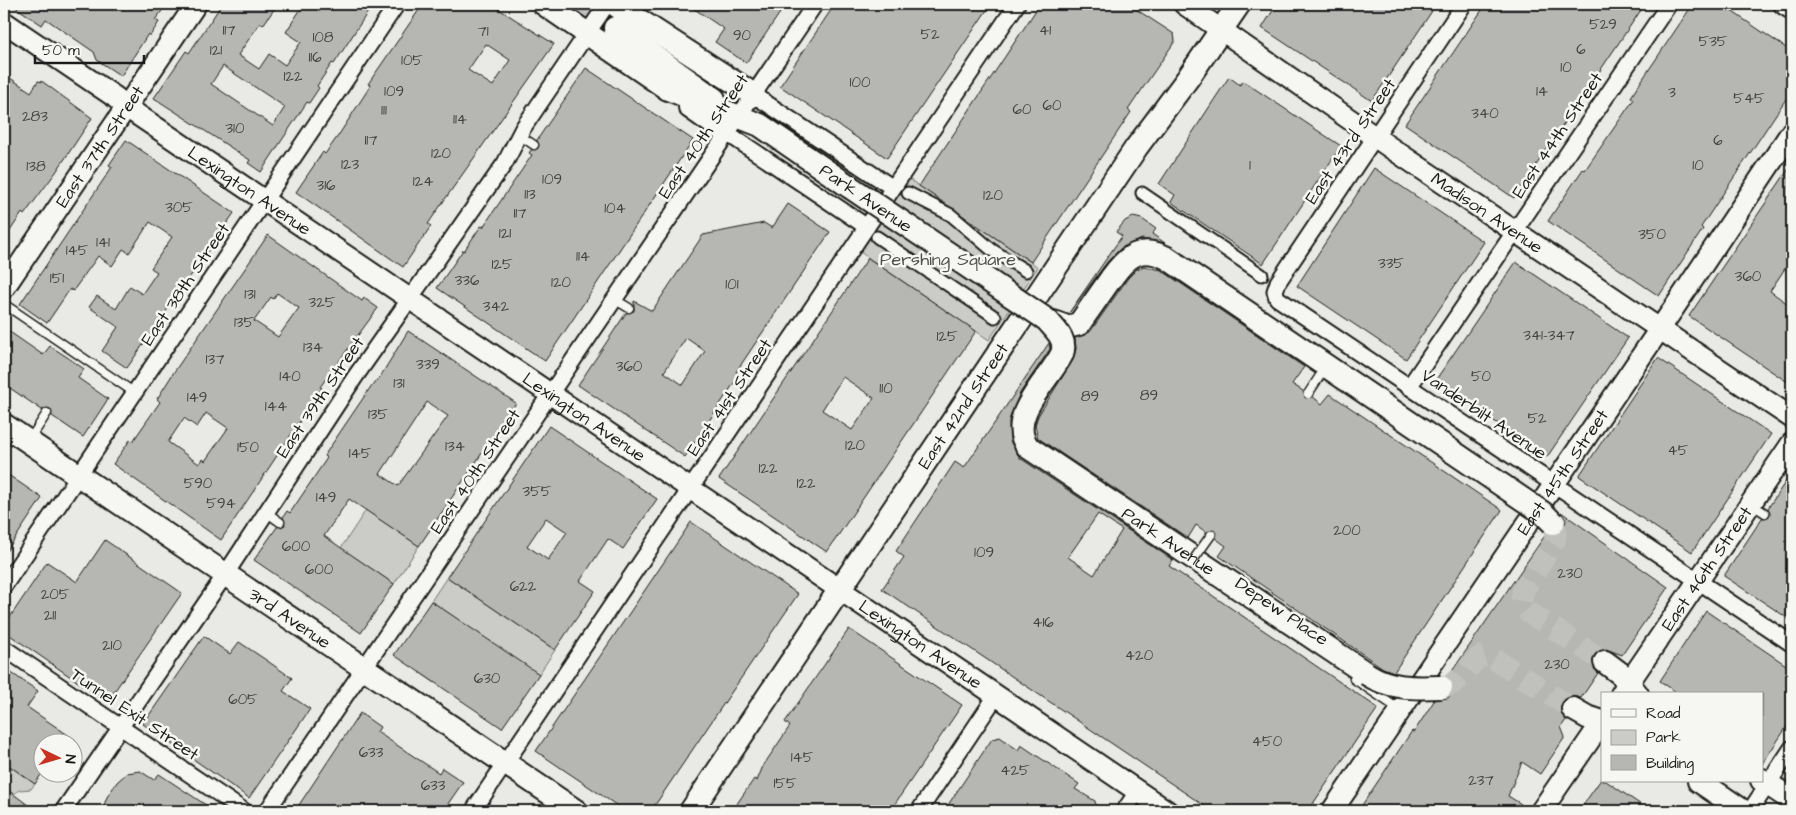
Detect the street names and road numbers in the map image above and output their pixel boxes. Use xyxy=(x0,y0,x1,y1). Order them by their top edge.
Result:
street label: East 44th Street xyxy=(1506,67,1609,203)
street label: East 40th Street xyxy=(652,68,755,204)
street label: East 43rd Street xyxy=(1299,73,1402,209)
street label: East 37th Street xyxy=(50,80,151,213)
street label: Lexington Avenue xyxy=(183,140,316,242)
street label: Park Avenue xyxy=(814,158,917,239)
street label: Madison Avenue xyxy=(1426,166,1548,260)
street label: East 38th Street xyxy=(135,217,236,351)
street label: East 39th Street xyxy=(270,331,371,463)
street label: East 41st Street xyxy=(681,333,778,461)
street label: East 42nd Street xyxy=(912,338,1015,474)
street label: Vanderbilt Avenue xyxy=(1416,363,1552,466)
street label: Lexington Avenue xyxy=(517,367,651,468)
street label: East 40th Street xyxy=(424,403,527,539)
street label: East 45th Street xyxy=(1511,404,1615,540)
street label: Park Avenue xyxy=(1117,501,1220,582)
street label: East 46th Street xyxy=(1656,501,1759,636)
street label: Depew Place xyxy=(1230,571,1333,652)
street label: 3rd Avenue xyxy=(244,582,336,655)
street label: Lexington Avenue xyxy=(854,594,987,696)
street label: Tunnel Exit Street xyxy=(66,662,204,767)

